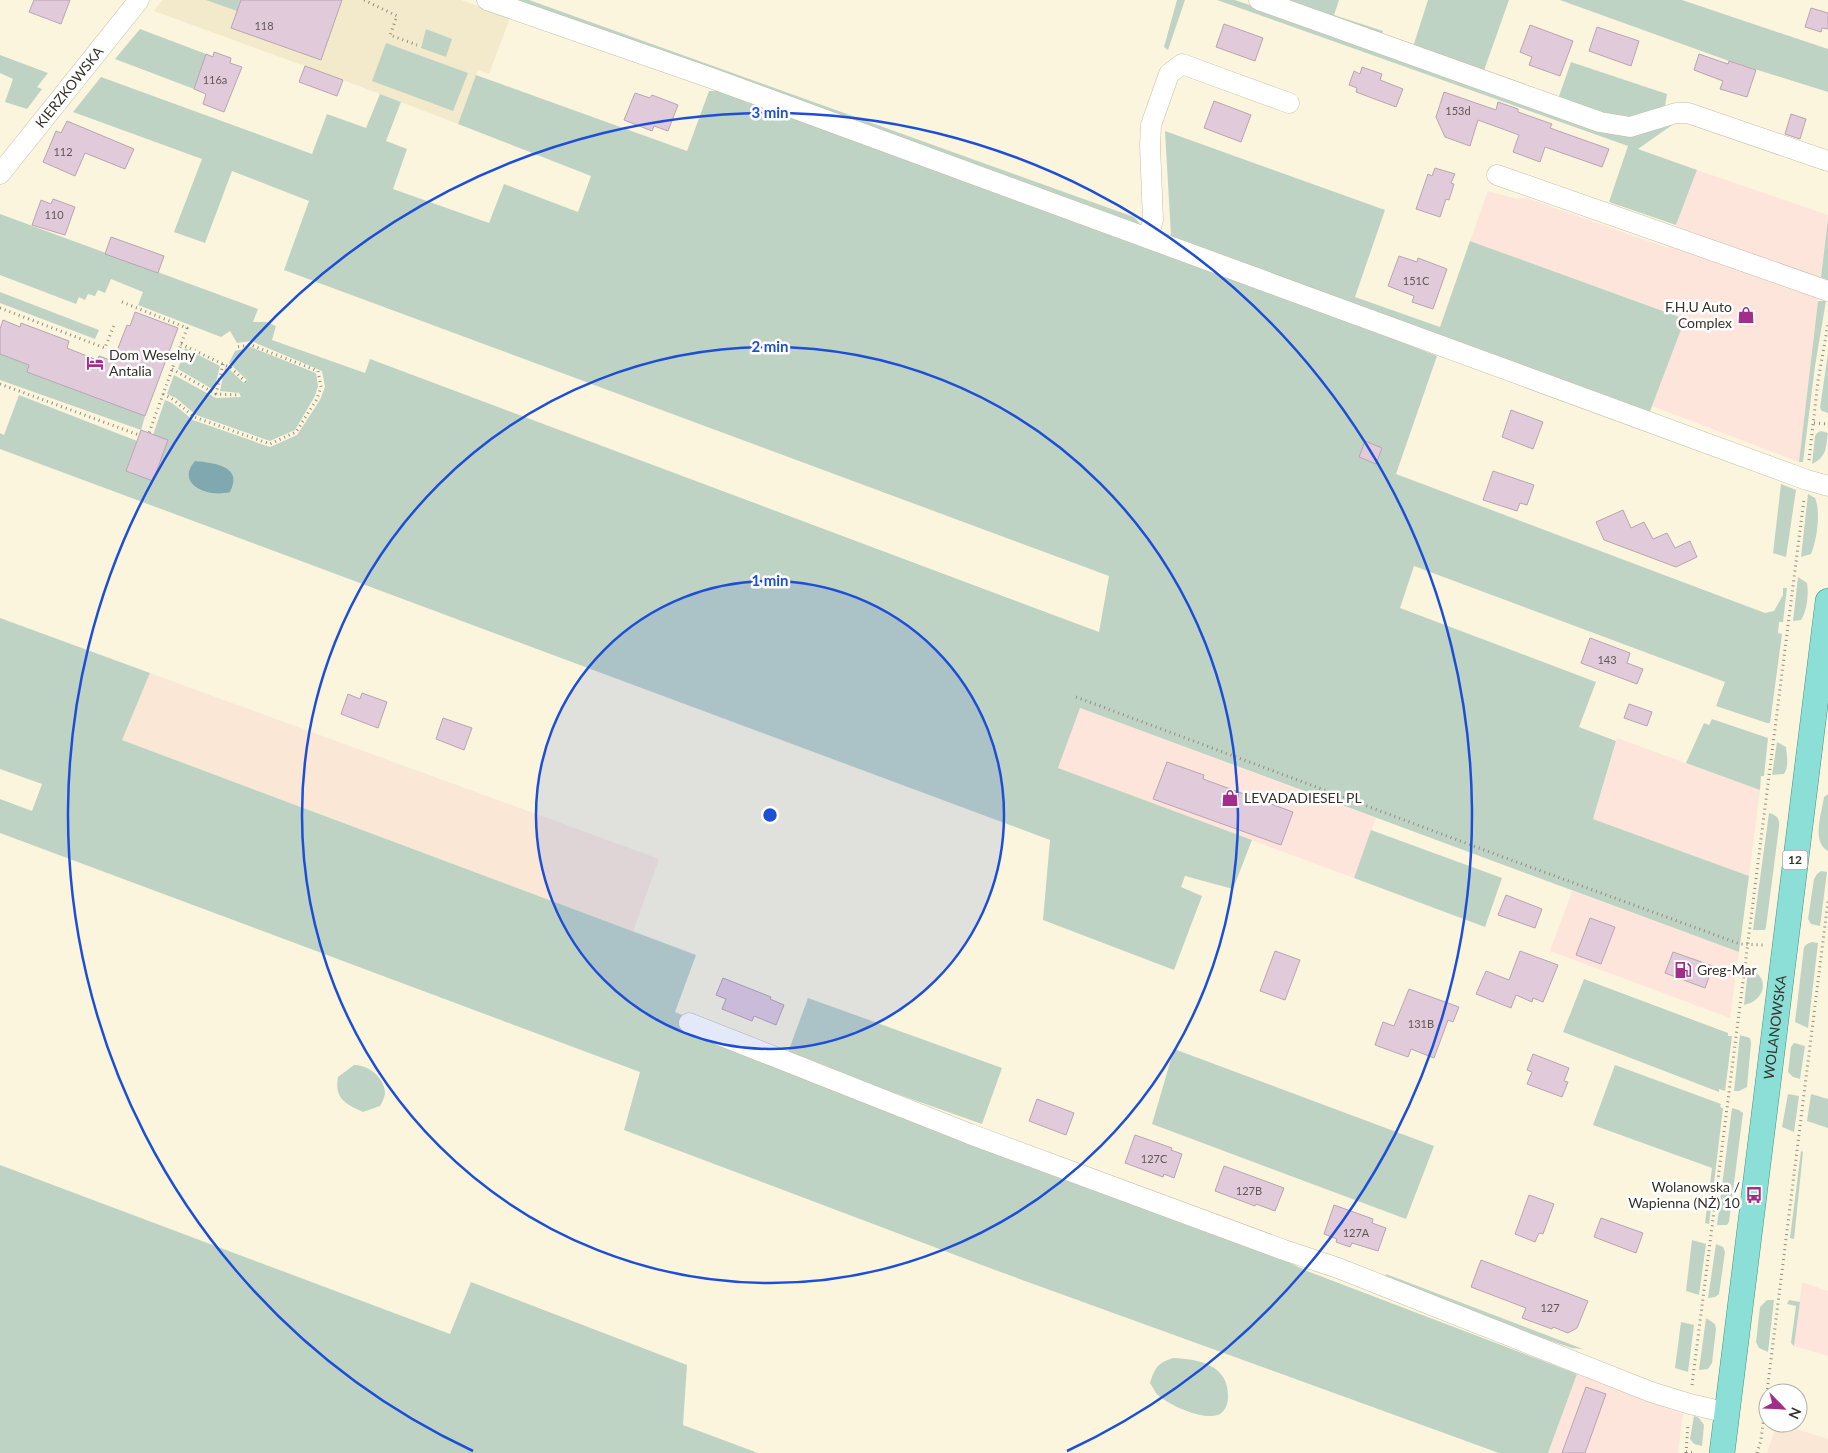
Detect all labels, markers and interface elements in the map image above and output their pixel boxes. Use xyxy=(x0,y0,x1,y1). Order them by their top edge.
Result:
house number: 118 xyxy=(254,19,274,32)
street label: KIERZKOWSKA xyxy=(31,43,107,131)
house number: 116a xyxy=(203,73,227,86)
text: 3 min xyxy=(751,103,789,121)
house number: 153d xyxy=(1445,104,1471,117)
house number: 112 xyxy=(53,145,73,158)
house number: 110 xyxy=(44,208,64,221)
house number: 151C xyxy=(1403,274,1430,287)
place label: F.H.U Auto Complex xyxy=(1665,298,1732,331)
shop icon: F.H.U Auto Complex xyxy=(1736,305,1756,325)
text: 2 min xyxy=(751,337,789,355)
place label: Dom Weselny Antalia xyxy=(109,346,196,379)
hotel icon: Dom Weselny Antalia xyxy=(85,353,105,373)
text: 1 min xyxy=(751,571,789,589)
house number: 143 xyxy=(1597,653,1617,666)
shop icon: LEVADADIESEL PL xyxy=(1220,788,1240,808)
place label: LEVADADIESEL PL xyxy=(1244,789,1362,806)
centre of rings xyxy=(761,806,779,824)
road number: 12 xyxy=(1782,850,1808,870)
fuel station icon: Greg-Mar xyxy=(1673,960,1693,980)
place label: Greg-Mar xyxy=(1697,961,1757,978)
street label: WOLANOWSKA xyxy=(1760,974,1789,1080)
house number: 131B xyxy=(1408,1017,1434,1030)
house number: 127C xyxy=(1141,1152,1168,1165)
place label: Wolanowska / Wapienna (NŻ) 10 xyxy=(1628,1178,1740,1211)
house number: 127B xyxy=(1236,1184,1262,1197)
bus stop icon: Wolanowska / Wapienna (NŻ) 10 xyxy=(1744,1185,1764,1205)
house number: 127A xyxy=(1343,1226,1370,1239)
house number: 127 xyxy=(1540,1301,1560,1314)
north arrow xyxy=(1758,1383,1808,1433)
text: N xyxy=(1785,1405,1805,1422)

